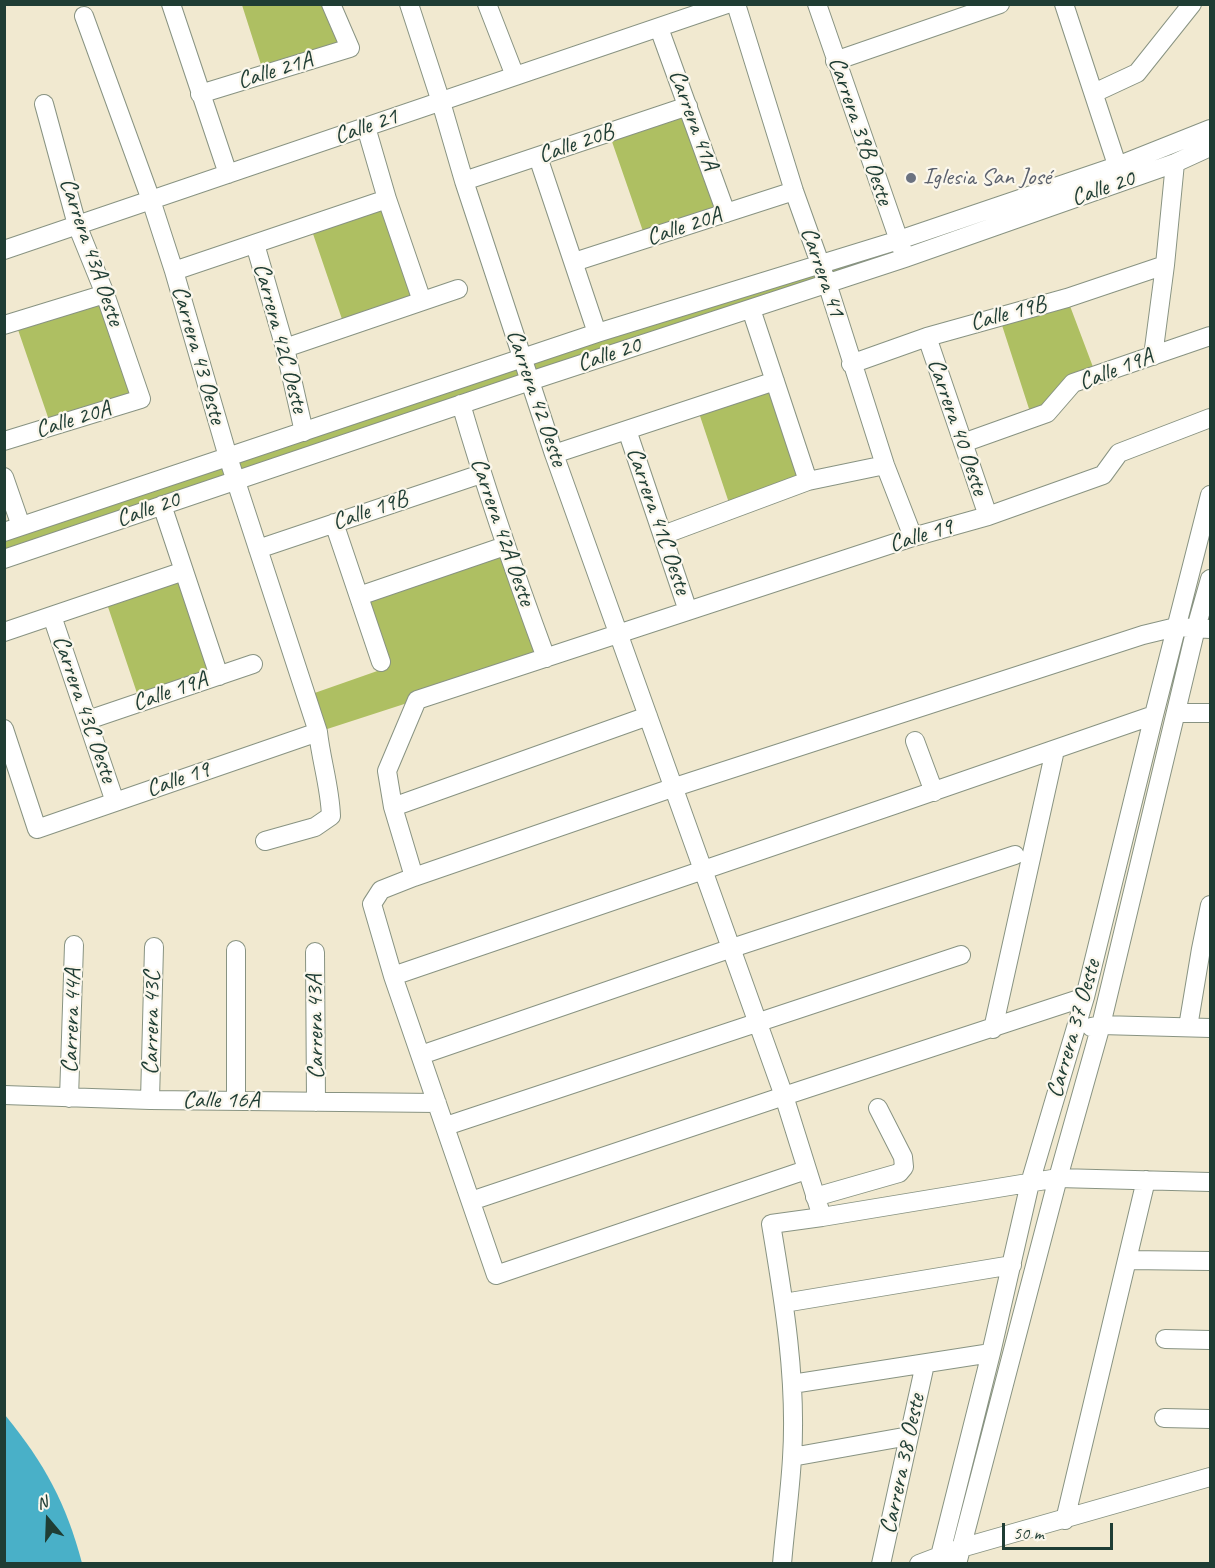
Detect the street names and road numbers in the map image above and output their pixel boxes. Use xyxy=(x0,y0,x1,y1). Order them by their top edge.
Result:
street label: Calle 21A xyxy=(234,46,316,96)
street label: Carrera 39B Oeste xyxy=(821,53,899,209)
street label: Carrera 41A xyxy=(662,66,724,174)
street label: Calle 21 xyxy=(331,103,401,151)
street label: Calle 20B xyxy=(535,118,617,170)
street label: Calle 20 xyxy=(1068,165,1138,213)
street label: Carrera 43A Oeste xyxy=(52,174,130,330)
street label: Calle 20A xyxy=(643,201,725,253)
street label: Carrera 41 xyxy=(793,223,851,321)
street label: Carrera 42C Oeste xyxy=(246,260,314,416)
street label: Carrera 43 Oeste xyxy=(165,283,231,427)
street label: Calle 19B xyxy=(967,290,1049,338)
street label: Carrera 42 Oeste xyxy=(499,326,573,470)
street label: Calle 20 xyxy=(574,331,644,379)
street label: Calle 19A xyxy=(1075,343,1157,397)
street label: Carrera 40 Oeste xyxy=(920,355,994,499)
street label: Calle 20A xyxy=(32,395,114,445)
street label: Carrera 41C Oeste xyxy=(619,444,697,598)
street label: Carrera 42A Oeste xyxy=(463,454,541,610)
street label: Calle 19B xyxy=(329,485,411,537)
street label: Calle 20 xyxy=(113,486,183,534)
street label: Calle 19 xyxy=(886,513,956,559)
street label: Carrera 43C Oeste xyxy=(45,632,123,786)
street label: Calle 19A xyxy=(129,666,211,718)
street label: Calle 19 xyxy=(143,756,213,804)
street label: Carrera 37 Oeste xyxy=(1041,957,1107,1101)
street label: Carrera 44A xyxy=(56,968,88,1074)
street label: Carrera 43C xyxy=(137,971,167,1075)
street label: Carrera 43A xyxy=(301,974,331,1080)
street label: Calle 16A xyxy=(182,1087,260,1115)
street label: Carrera 38 Oeste xyxy=(874,1391,932,1537)

